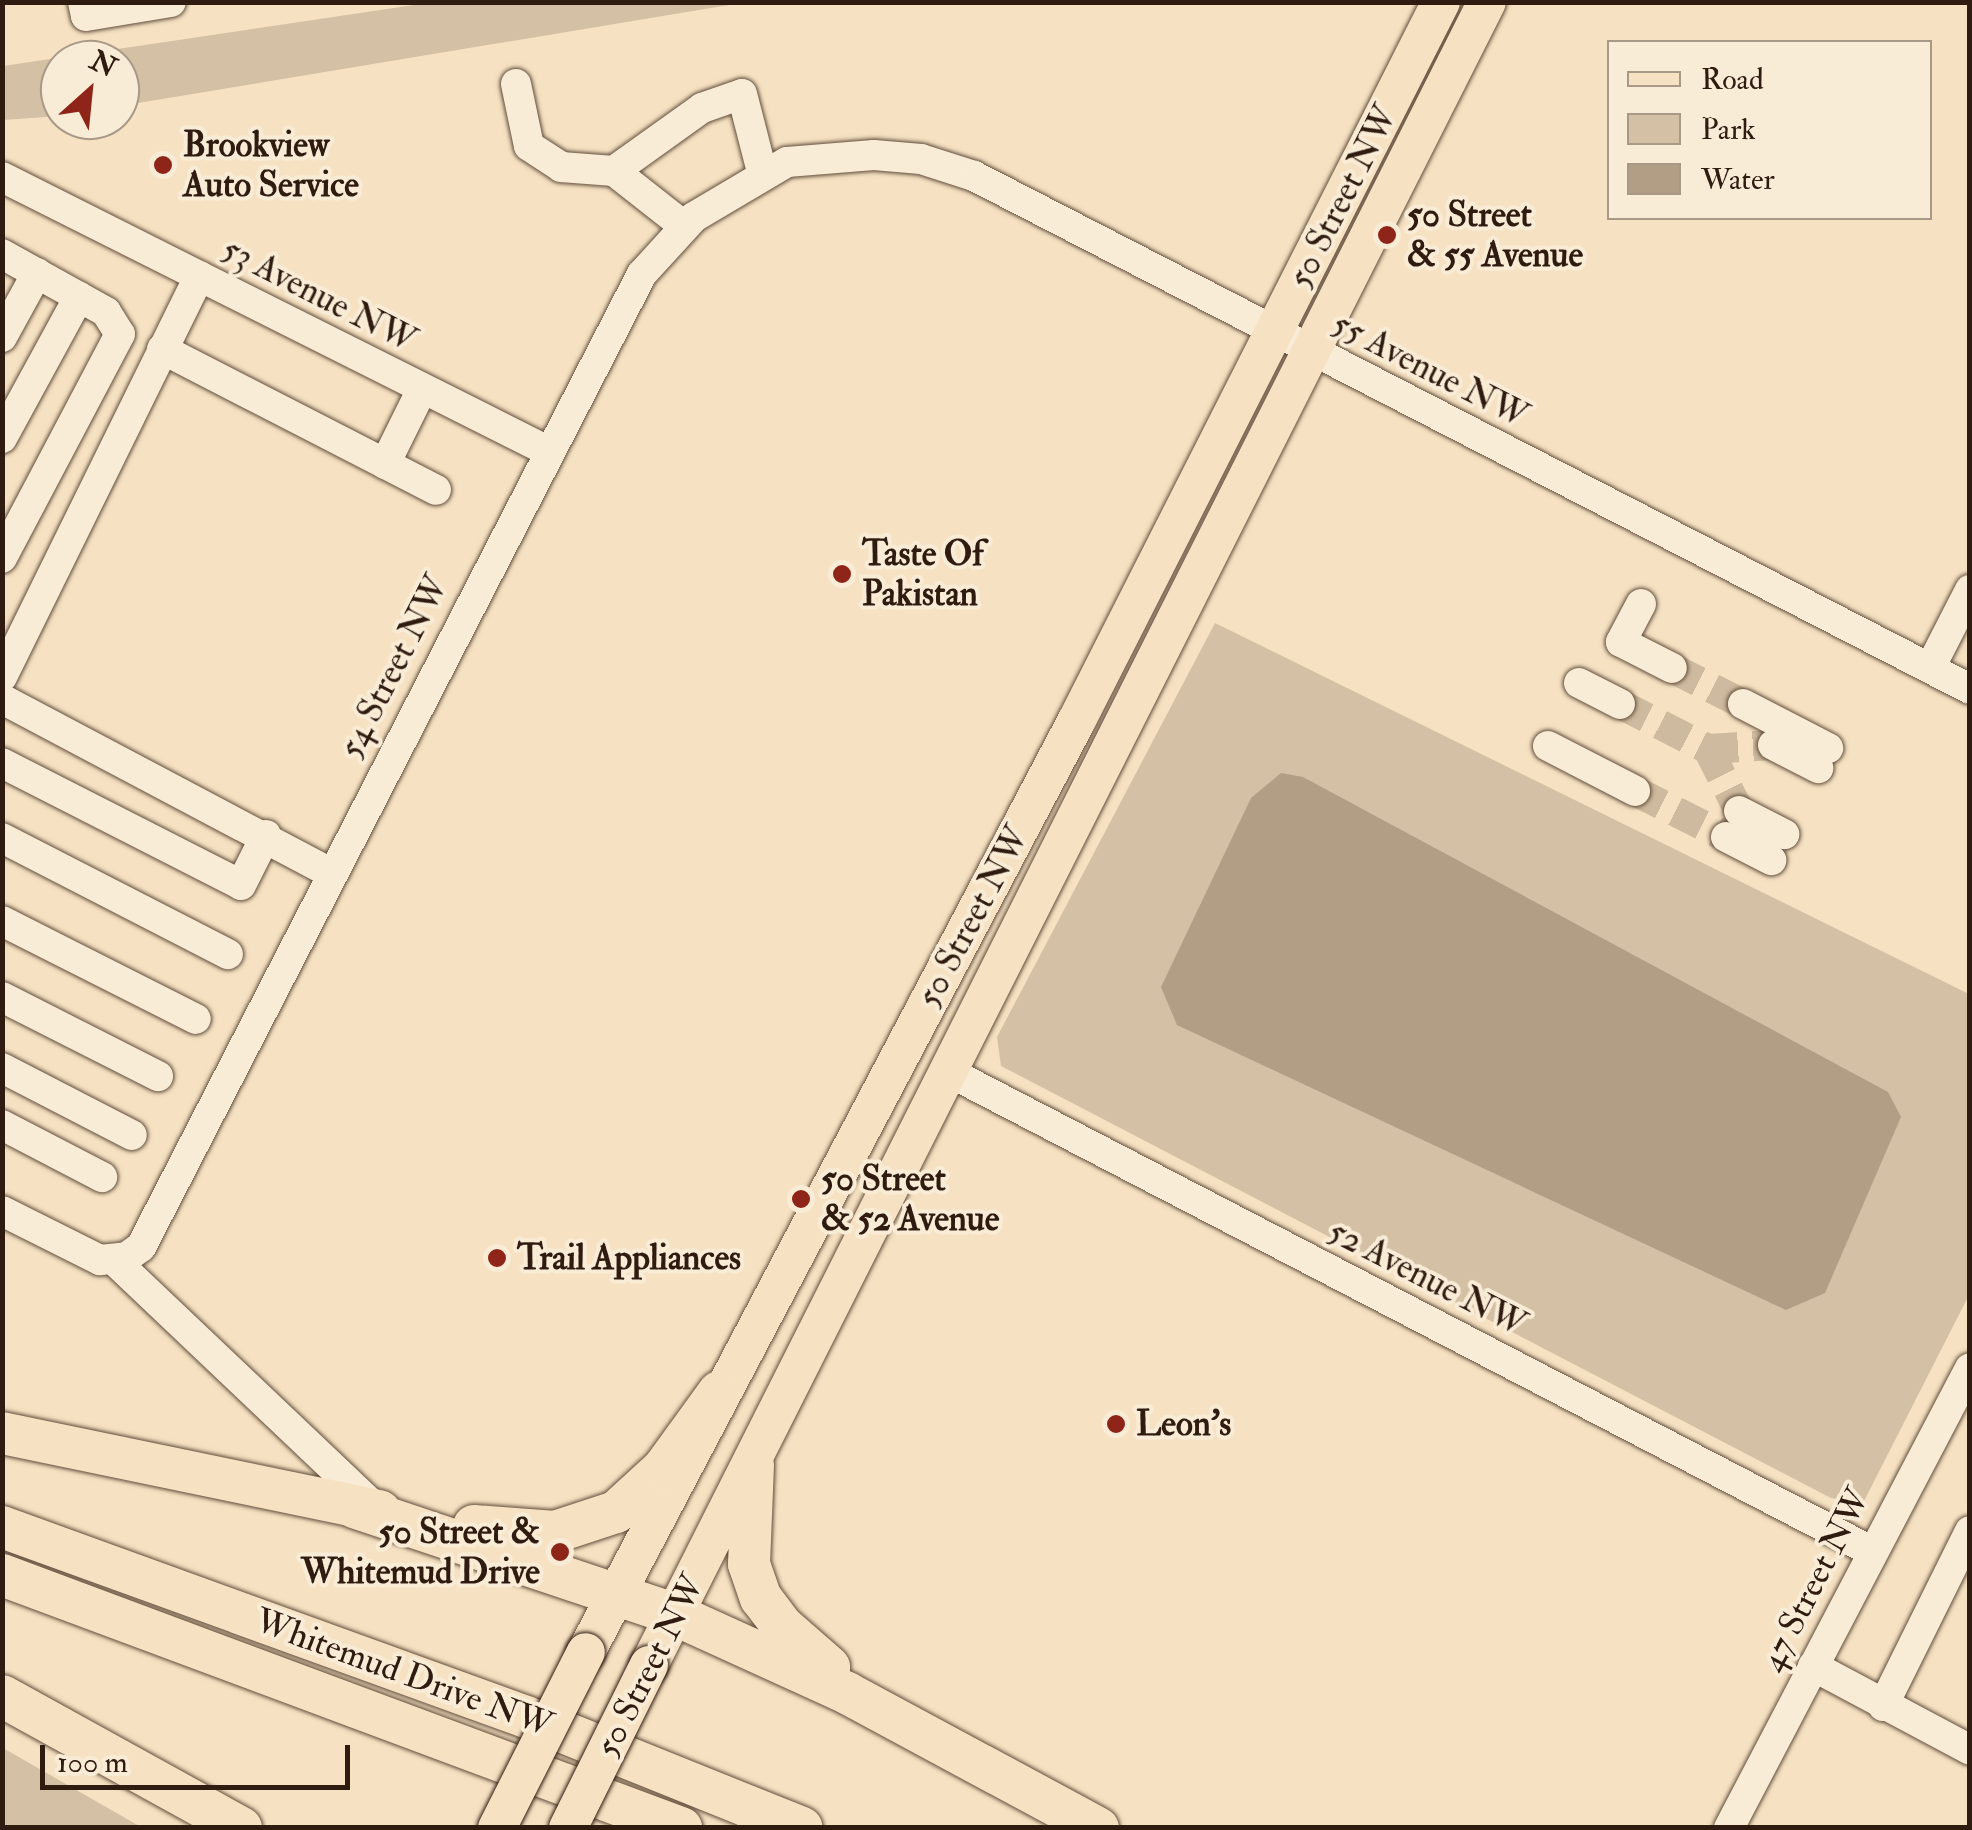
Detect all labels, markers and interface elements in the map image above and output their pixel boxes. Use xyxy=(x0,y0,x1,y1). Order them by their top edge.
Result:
north arrow xyxy=(40,40,140,140)
legend xyxy=(1607,40,1932,220)
text: N xyxy=(84,43,122,86)
text: Road xyxy=(1701,61,1764,98)
street label: 50 Street NW xyxy=(1279,99,1407,295)
text: Park xyxy=(1701,111,1756,148)
place label: Brookview Auto Service xyxy=(183,124,359,206)
marker: Brookview Auto Service xyxy=(152,154,174,176)
text: Water xyxy=(1701,161,1775,198)
place label: 50 Street & 55 Avenue xyxy=(1407,194,1583,276)
marker: 50 Street & 55 Avenue xyxy=(1376,224,1398,246)
street label: 53 Avenue NW xyxy=(215,228,423,362)
street label: 55 Avenue NW xyxy=(1325,303,1535,437)
place label: Taste Of Pakistan xyxy=(862,533,984,615)
marker: Taste Of Pakistan xyxy=(831,563,853,585)
street label: 54 Street NW xyxy=(330,569,458,765)
street label: 50 Street NW xyxy=(908,819,1038,1015)
place label: 50 Street & 52 Avenue xyxy=(821,1158,999,1240)
marker: 50 Street & 52 Avenue xyxy=(790,1188,812,1210)
street label: 52 Avenue NW xyxy=(1321,1210,1533,1346)
place label: Trail Appliances xyxy=(517,1237,741,1279)
marker: Trail Appliances xyxy=(486,1247,508,1269)
place label: Leon's xyxy=(1136,1403,1231,1445)
marker: Leon's xyxy=(1105,1413,1127,1435)
street label: 47 Street NW xyxy=(1751,1481,1879,1679)
place label: 50 Street & Whitemud Drive xyxy=(301,1511,540,1593)
marker: 50 Street & Whitemud Drive xyxy=(549,1541,571,1563)
street label: 50 Street NW xyxy=(586,1568,714,1764)
street label: Whitemud Drive NW xyxy=(250,1600,558,1746)
scale bar xyxy=(45,1725,355,1787)
text: 100 m xyxy=(57,1744,128,1781)

